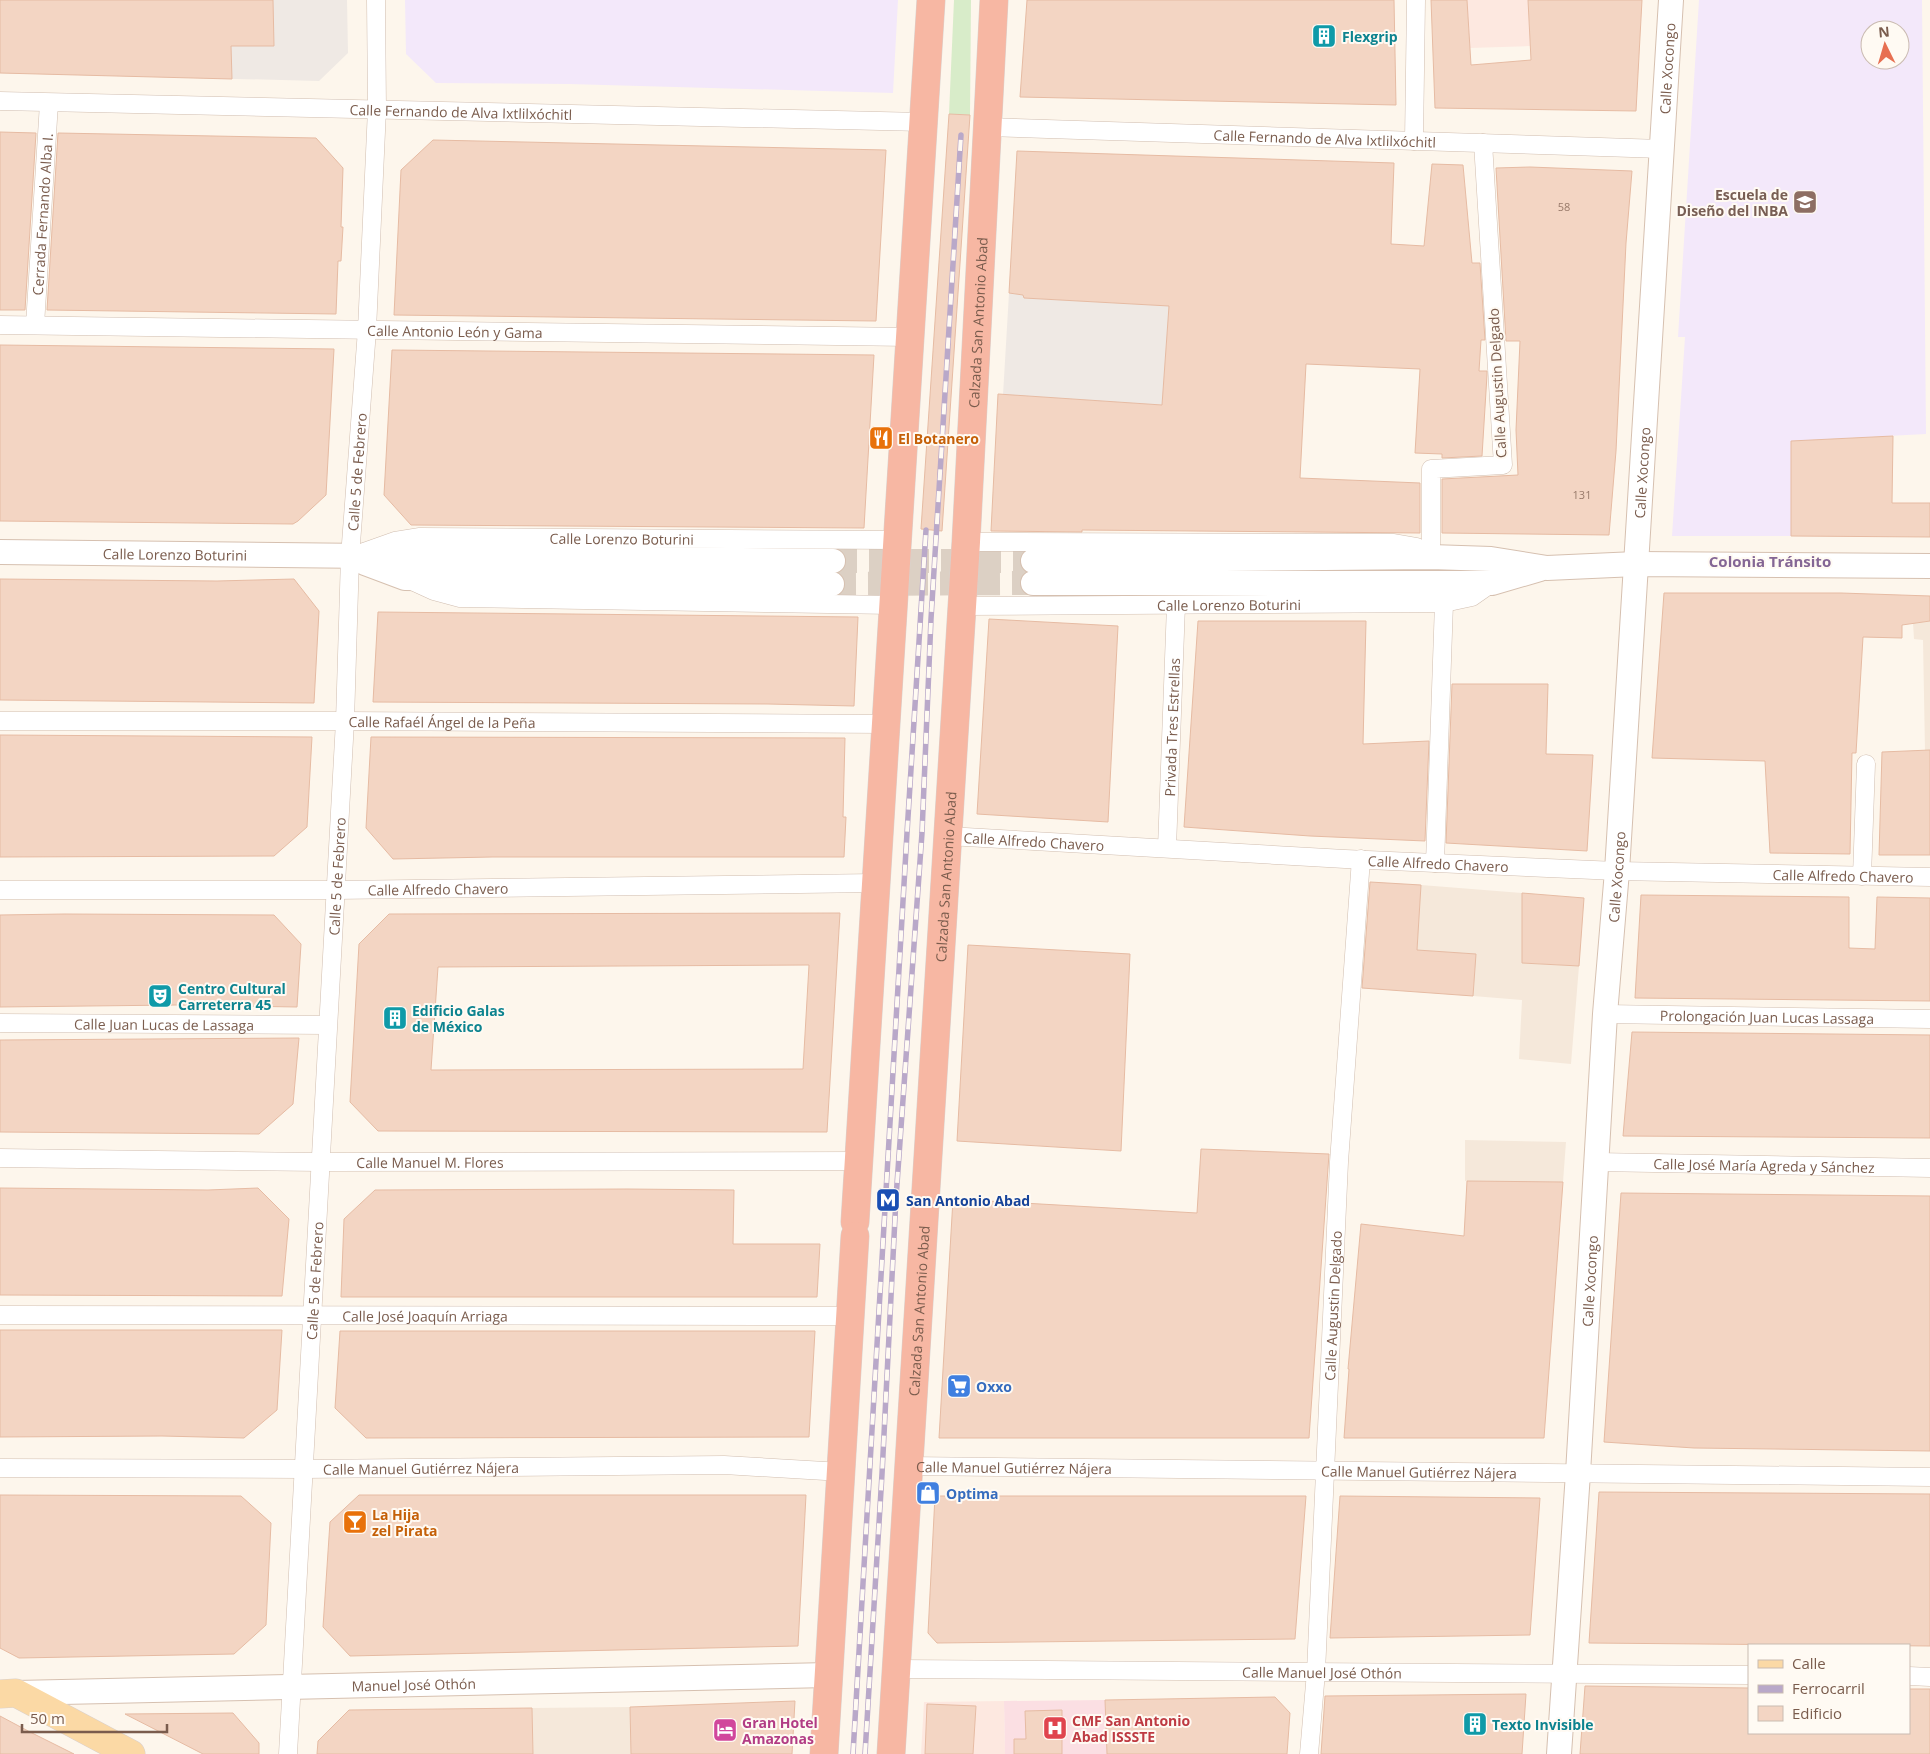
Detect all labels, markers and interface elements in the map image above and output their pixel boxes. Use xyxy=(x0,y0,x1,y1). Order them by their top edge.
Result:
north arrow xyxy=(1860,20,1910,70)
street label: Calle Xocongo xyxy=(1654,22,1679,115)
text: N xyxy=(1877,22,1890,42)
building icon: Flexgrip xyxy=(1311,23,1337,49)
place label: Flexgrip xyxy=(1342,27,1398,46)
street label: Calle Fernando de Alva Ixtlilxóchitl xyxy=(349,99,572,124)
street label: Calle Fernando de Alva Ixtlilxóchitl xyxy=(1213,125,1436,151)
street label: Cerrada Fernando Alba I. xyxy=(27,133,57,296)
place label: Escuela de Diseño del INBA xyxy=(1677,185,1788,220)
school or university icon: Escuela de Diseño del INBA xyxy=(1792,189,1818,215)
house number: 58 xyxy=(1558,199,1570,214)
street label: Calzada San Antonio Abad xyxy=(963,237,991,409)
street label: Calle Augustin Delgado xyxy=(1484,308,1510,458)
street label: Calle Antonio León y Gama xyxy=(367,320,543,342)
street label: Calle 5 de Febrero xyxy=(342,412,370,532)
restaurant icon: El Botanero xyxy=(868,425,894,451)
street label: Calle Xocongo xyxy=(1629,426,1654,519)
place label: El Botanero xyxy=(898,429,979,448)
house number: 131 xyxy=(1573,487,1591,502)
street label: Calle Lorenzo Boturini xyxy=(550,528,694,548)
street label: Calle Lorenzo Boturini xyxy=(103,544,247,564)
district label: Colonia Tránsito xyxy=(1709,551,1831,571)
street label: Calle Lorenzo Boturini xyxy=(1157,594,1301,614)
street label: Privada Tres Estrellas xyxy=(1159,657,1184,797)
street label: Calle Rafaél Ángel de la Peña xyxy=(348,712,536,732)
street label: Calzada San Antonio Abad xyxy=(931,791,960,963)
street label: Calle 5 de Febrero xyxy=(324,817,349,936)
street label: Calle Alfredo Chavero xyxy=(963,827,1105,855)
street label: Calle Xocongo xyxy=(1603,831,1629,923)
street label: Calle Alfredo Chavero xyxy=(1367,851,1509,876)
street label: Calle Alfredo Chavero xyxy=(1772,864,1914,886)
street label: Calle Alfredo Chavero xyxy=(367,878,509,899)
place label: Centro Cultural Carreterra 45 xyxy=(178,979,286,1014)
theatre icon: Centro Cultural Carreterra 45 xyxy=(147,983,173,1009)
place label: Edificio Galas de México xyxy=(412,1001,505,1036)
building icon: Edificio Galas de México xyxy=(382,1005,408,1031)
street label: Prolongación Juan Lucas Lassaga xyxy=(1660,1005,1874,1028)
street label: Calle Juan Lucas de Lassaga xyxy=(74,1014,254,1034)
street label: Calle Manuel M. Flores xyxy=(356,1152,504,1171)
street label: Calle José María Agreda y Sánchez xyxy=(1653,1154,1875,1177)
metro station icon: San Antonio Abad xyxy=(875,1187,901,1213)
place label: San Antonio Abad xyxy=(906,1191,1030,1210)
street label: Calle 5 de Febrero xyxy=(301,1221,327,1340)
street label: Calzada San Antonio Abad xyxy=(904,1225,933,1397)
street label: Calle Augustin Delgado xyxy=(1320,1230,1345,1381)
street label: Calle Xocongo xyxy=(1577,1235,1601,1327)
street label: Calle José Joaquín Arriaga xyxy=(342,1306,508,1325)
supermarket icon: Oxxo xyxy=(946,1373,972,1399)
place label: Oxxo xyxy=(976,1377,1012,1396)
street label: Calle Manuel Gutiérrez Nájera xyxy=(323,1457,519,1478)
street label: Calle Manuel Gutiérrez Nájera xyxy=(916,1457,1112,1478)
street label: Calle Manuel Gutiérrez Nájera xyxy=(1321,1461,1517,1482)
shop icon: Optima xyxy=(915,1480,941,1506)
place label: Optima xyxy=(946,1484,999,1503)
place label: La Hija zel Pirata xyxy=(372,1505,437,1540)
bar icon: La Hija zel Pirata xyxy=(342,1509,368,1535)
legend xyxy=(1748,1644,1910,1734)
text: Calle xyxy=(1792,1653,1826,1673)
street label: Calle Manuel José Othón xyxy=(1242,1662,1402,1682)
street label: Manuel José Othón xyxy=(351,1673,476,1695)
text: Ferrocarril xyxy=(1792,1678,1865,1698)
scale bar xyxy=(22,1702,168,1734)
text: Edificio xyxy=(1792,1703,1842,1723)
text: 50 m xyxy=(30,1708,65,1728)
place label: CMF San Antonio Abad ISSSTE xyxy=(1072,1711,1191,1746)
building icon: Texto Invisible xyxy=(1462,1711,1488,1737)
place label: Gran Hotel Amazonas xyxy=(742,1713,818,1748)
hospital icon: CMF San Antonio Abad ISSSTE xyxy=(1042,1715,1068,1741)
place label: Texto Invisible xyxy=(1492,1715,1594,1734)
hotel icon: Gran Hotel Amazonas xyxy=(712,1717,738,1743)

